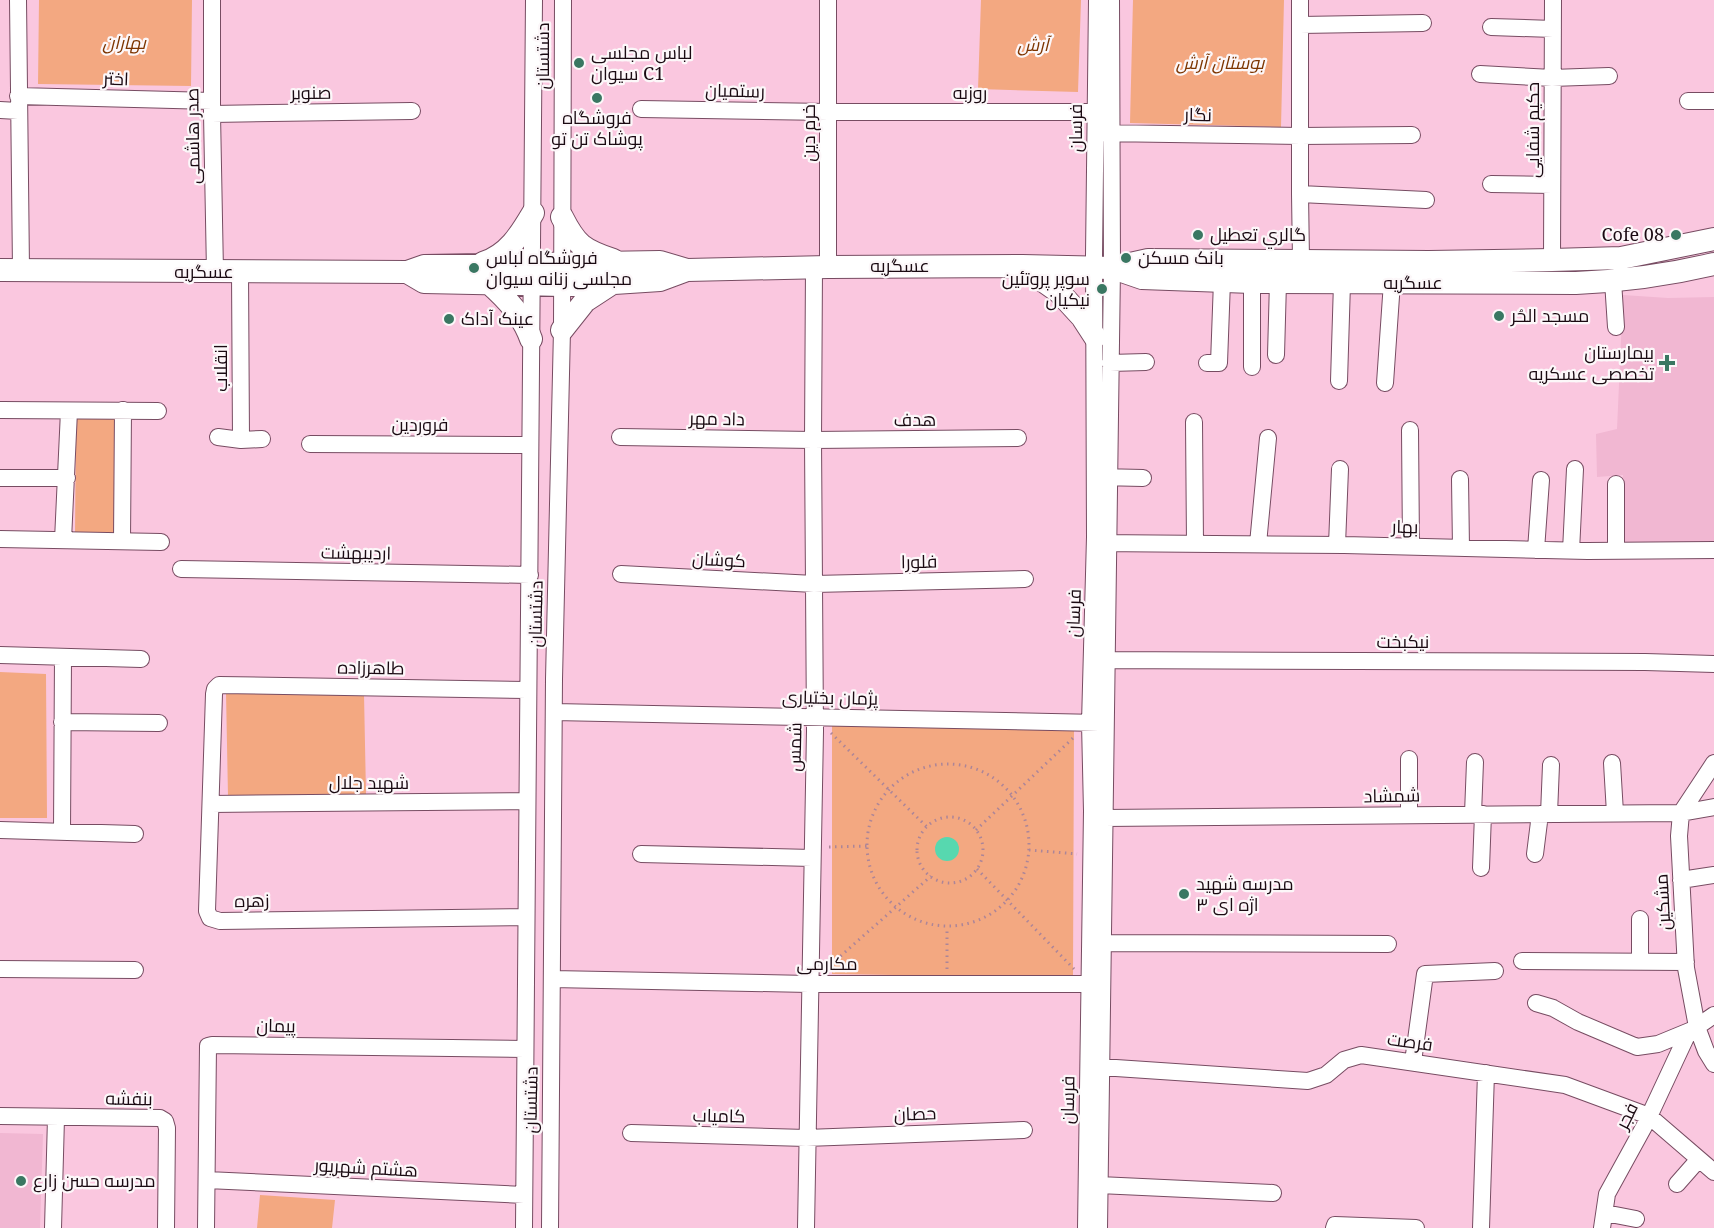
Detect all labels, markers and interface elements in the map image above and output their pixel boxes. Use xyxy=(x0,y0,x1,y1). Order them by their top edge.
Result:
street label: دشتستان xyxy=(530,23,554,89)
park label: بهاران xyxy=(102,30,147,54)
park label: آرش xyxy=(1017,32,1053,56)
place label: لباس مجلسی سیوان C1 xyxy=(591,40,692,85)
park label: بوستان آرش xyxy=(1176,50,1266,74)
marker: لباس مجلسی سیوان C1 xyxy=(572,56,586,70)
street label: اختر xyxy=(102,66,129,90)
street label: رستمیان xyxy=(705,77,765,103)
street label: صنوبر xyxy=(289,80,332,104)
street label: روزبه xyxy=(953,80,987,104)
street label: حکیم شفایی xyxy=(1520,82,1545,178)
street label: صدر هاشمی xyxy=(179,88,205,184)
marker: فروشگاه پوشاک تن تو xyxy=(590,91,604,105)
street label: نگار xyxy=(1183,102,1212,126)
street label: خرم دین xyxy=(796,104,821,162)
street label: فرسان xyxy=(1063,104,1087,152)
place label: فروشگاه پوشاک تن تو xyxy=(551,105,643,151)
place label: گالري تعطيل xyxy=(1210,222,1306,249)
place label: Cofe 08 xyxy=(1601,222,1664,246)
marker: گالري تعطيل xyxy=(1191,228,1205,242)
marker: Cofe 08 xyxy=(1669,228,1683,242)
place label: فروشگاه لباس مجلسی زنانه سیوان xyxy=(486,245,632,290)
place label: بانک مسکن xyxy=(1138,245,1224,269)
marker: بانک مسکن xyxy=(1119,251,1133,265)
street label: عسگریه xyxy=(870,253,930,277)
street label: عسگریه xyxy=(174,259,234,283)
marker: فروشگاه لباس مجلسی زنانه سیوان xyxy=(467,261,481,275)
place label: سوپر پروتئین نیکیان xyxy=(1002,266,1090,311)
street label: عسگریه xyxy=(1383,270,1443,294)
marker: سوپر پروتئین نیکیان xyxy=(1095,282,1109,296)
place label: مسجد الحُر xyxy=(1510,303,1589,327)
place label: عینک آداک xyxy=(461,306,534,330)
marker: مسجد الحُر xyxy=(1492,309,1506,323)
marker: عینک آداک xyxy=(442,312,456,326)
place label: بیمارستان تخصصی عسکریه xyxy=(1528,340,1654,385)
street label: انقلاب xyxy=(208,344,232,392)
marker: بیمارستان تخصصی عسکریه xyxy=(1658,354,1676,372)
street label: داد مهر xyxy=(688,405,745,430)
street label: هدف xyxy=(893,407,936,431)
street label: فروردین xyxy=(392,412,448,436)
street label: بهار xyxy=(1390,514,1419,538)
street label: اردیبهشت xyxy=(321,539,391,565)
street label: کوشان xyxy=(692,546,747,572)
street label: فلورا xyxy=(901,549,937,573)
street label: دشتستان xyxy=(522,580,548,648)
street label: فرسان xyxy=(1060,588,1086,638)
street label: نیکبخت xyxy=(1377,629,1429,653)
street label: طاهرزاده xyxy=(337,654,405,680)
street label: پژمان بختیاری xyxy=(782,684,878,711)
street label: شمس xyxy=(782,722,806,772)
street label: شهید جلال xyxy=(329,770,409,794)
street label: شمشاد xyxy=(1364,783,1420,807)
place label: مدرسه شهید اژه ای ۳ xyxy=(1196,871,1294,916)
street label: مشکین xyxy=(1649,873,1675,931)
marker: مدرسه شهید اژه ای ۳ xyxy=(1177,887,1191,901)
street label: زهره xyxy=(234,888,270,912)
street label: مکارمی xyxy=(797,951,857,975)
street label: پیمان xyxy=(256,1013,296,1038)
street label: فرصت xyxy=(1386,1026,1434,1056)
street label: دشتستان xyxy=(517,1066,543,1134)
street label: فرسان xyxy=(1055,1076,1079,1124)
street label: بنفشه xyxy=(105,1086,153,1110)
street label: فجر xyxy=(1609,1098,1643,1134)
street label: حصان xyxy=(893,1100,937,1126)
street label: کامیاب xyxy=(692,1103,746,1127)
street label: هشتم شهریور xyxy=(313,1152,418,1183)
place label: مدرسه حسن زارع xyxy=(33,1168,156,1193)
marker: مدرسه حسن زارع xyxy=(14,1174,28,1188)

